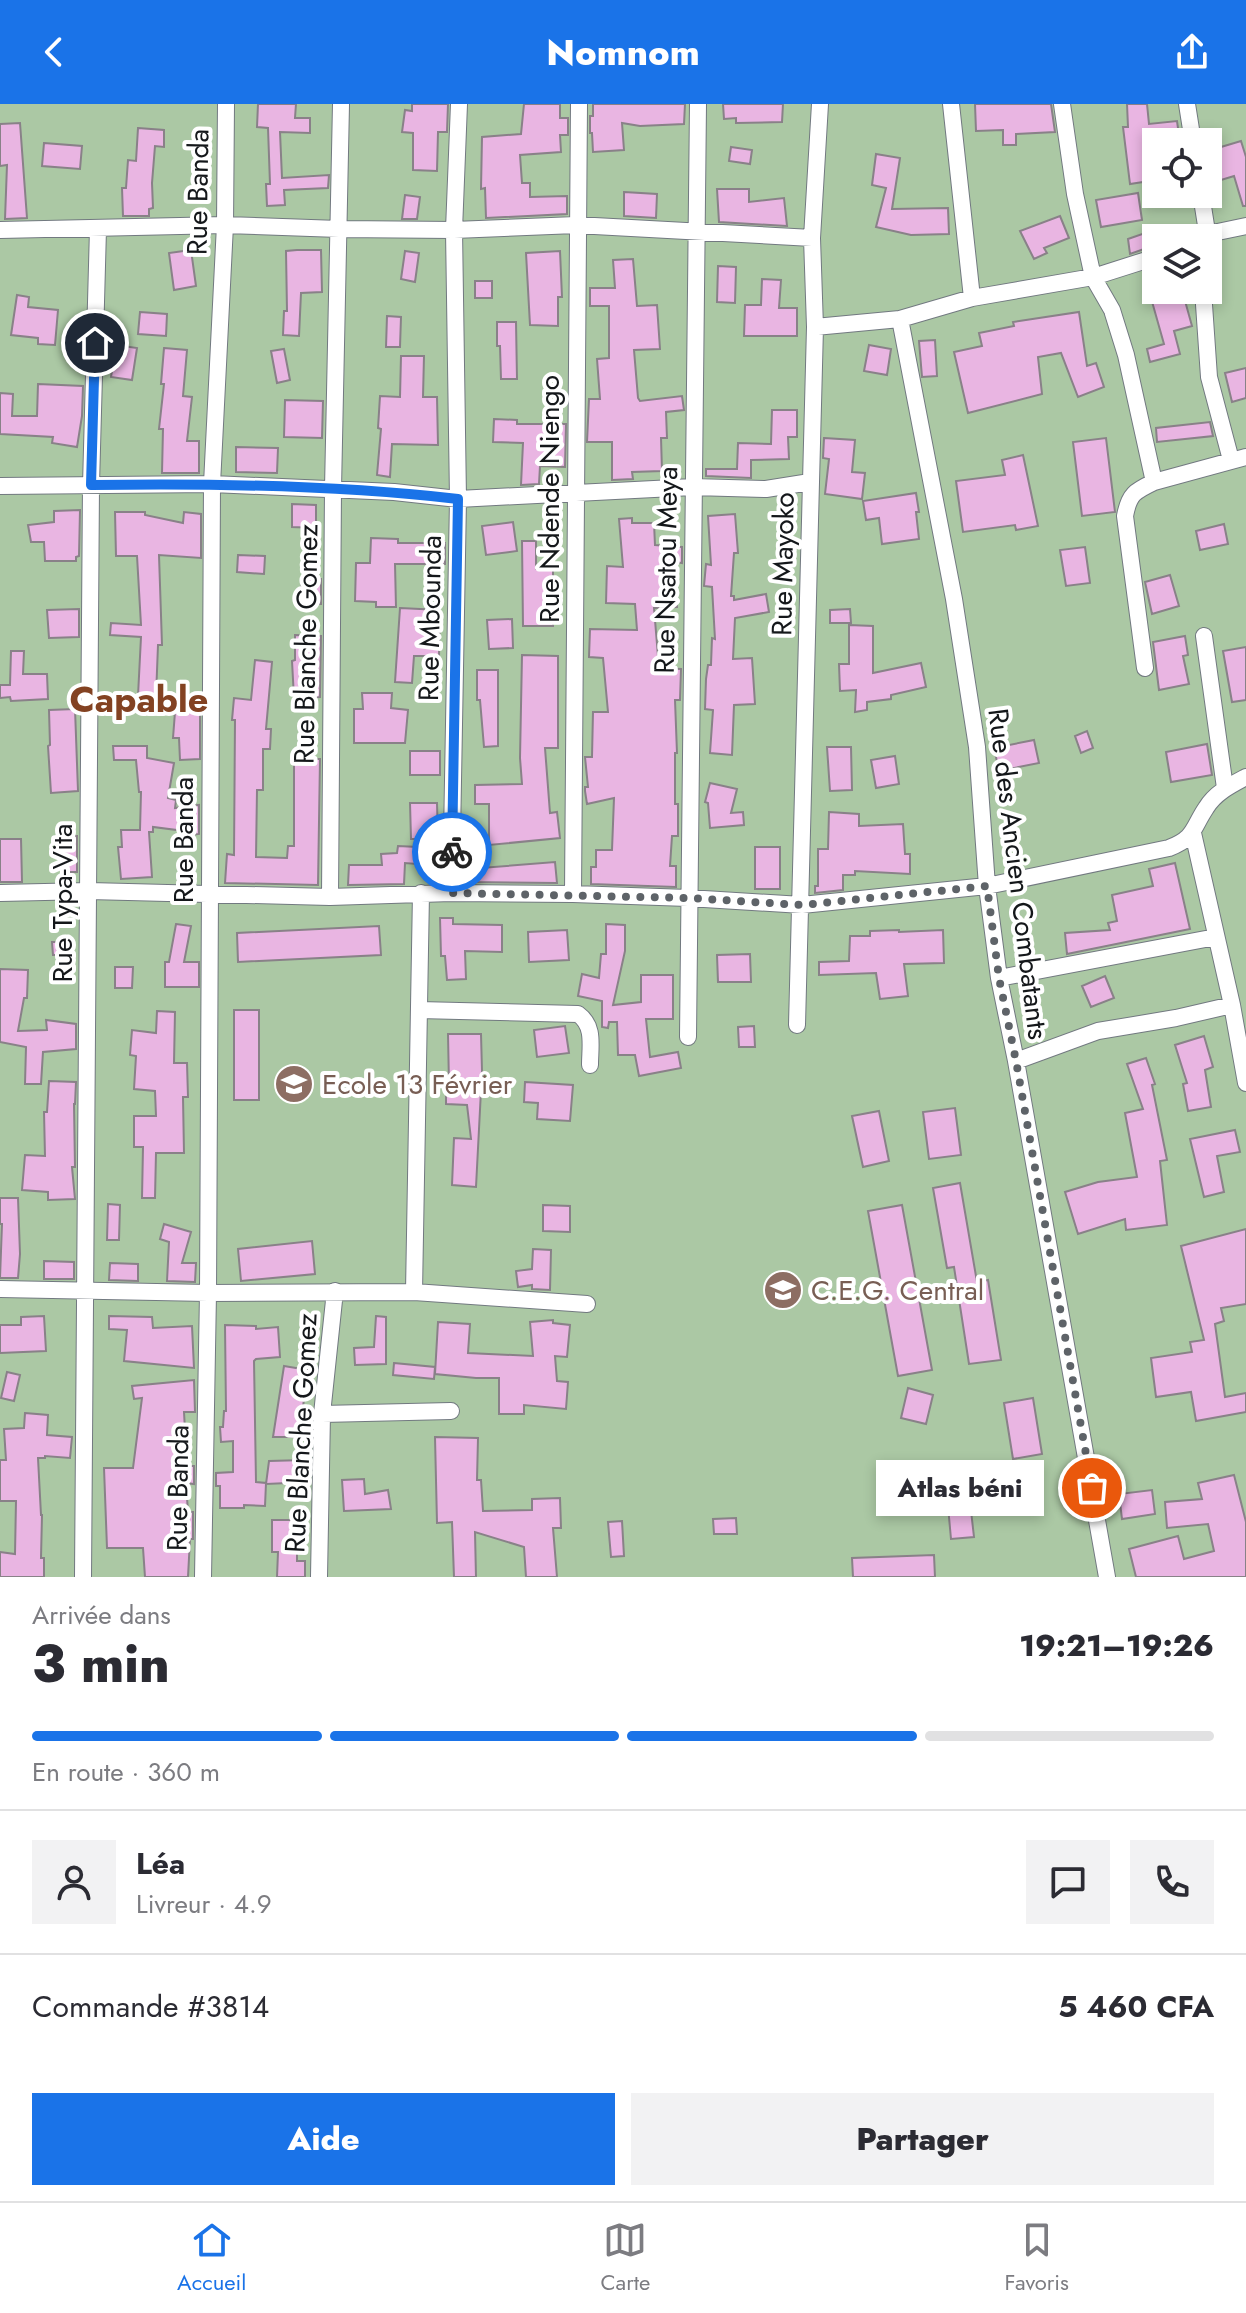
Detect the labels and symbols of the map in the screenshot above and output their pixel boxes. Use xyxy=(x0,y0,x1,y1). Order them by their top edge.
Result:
street label: Rue Banda xyxy=(176,128,220,256)
pin xyxy=(61,309,129,377)
street label: Rue Ndende Niengo xyxy=(529,375,570,623)
street label: Rue Nsatou Meya xyxy=(644,466,688,674)
street label: Rue Mayoko xyxy=(761,492,805,636)
street label: Rue Blanche Gomez xyxy=(283,524,329,764)
street label: Rue Mbounda xyxy=(408,535,452,701)
district label: Capable xyxy=(70,673,208,725)
street label: Rue des Ancien Combatants xyxy=(977,706,1059,1042)
street label: Rue Banda xyxy=(163,777,204,903)
courier xyxy=(412,812,492,892)
street label: Rue Typa-Vita xyxy=(42,824,83,982)
school or university icon: Ecole 13 Février xyxy=(273,1063,315,1105)
place label: Ecole 13 Février xyxy=(322,1064,513,1105)
school or university icon: C.E.G. Central xyxy=(762,1269,804,1311)
place label: C.E.G. Central xyxy=(811,1270,984,1311)
street label: Rue Blanche Gomez xyxy=(274,1312,328,1554)
street label: Rue Banda xyxy=(156,1424,200,1552)
pin xyxy=(1058,1454,1126,1522)
callout: Atlas béni xyxy=(876,1460,1044,1516)

